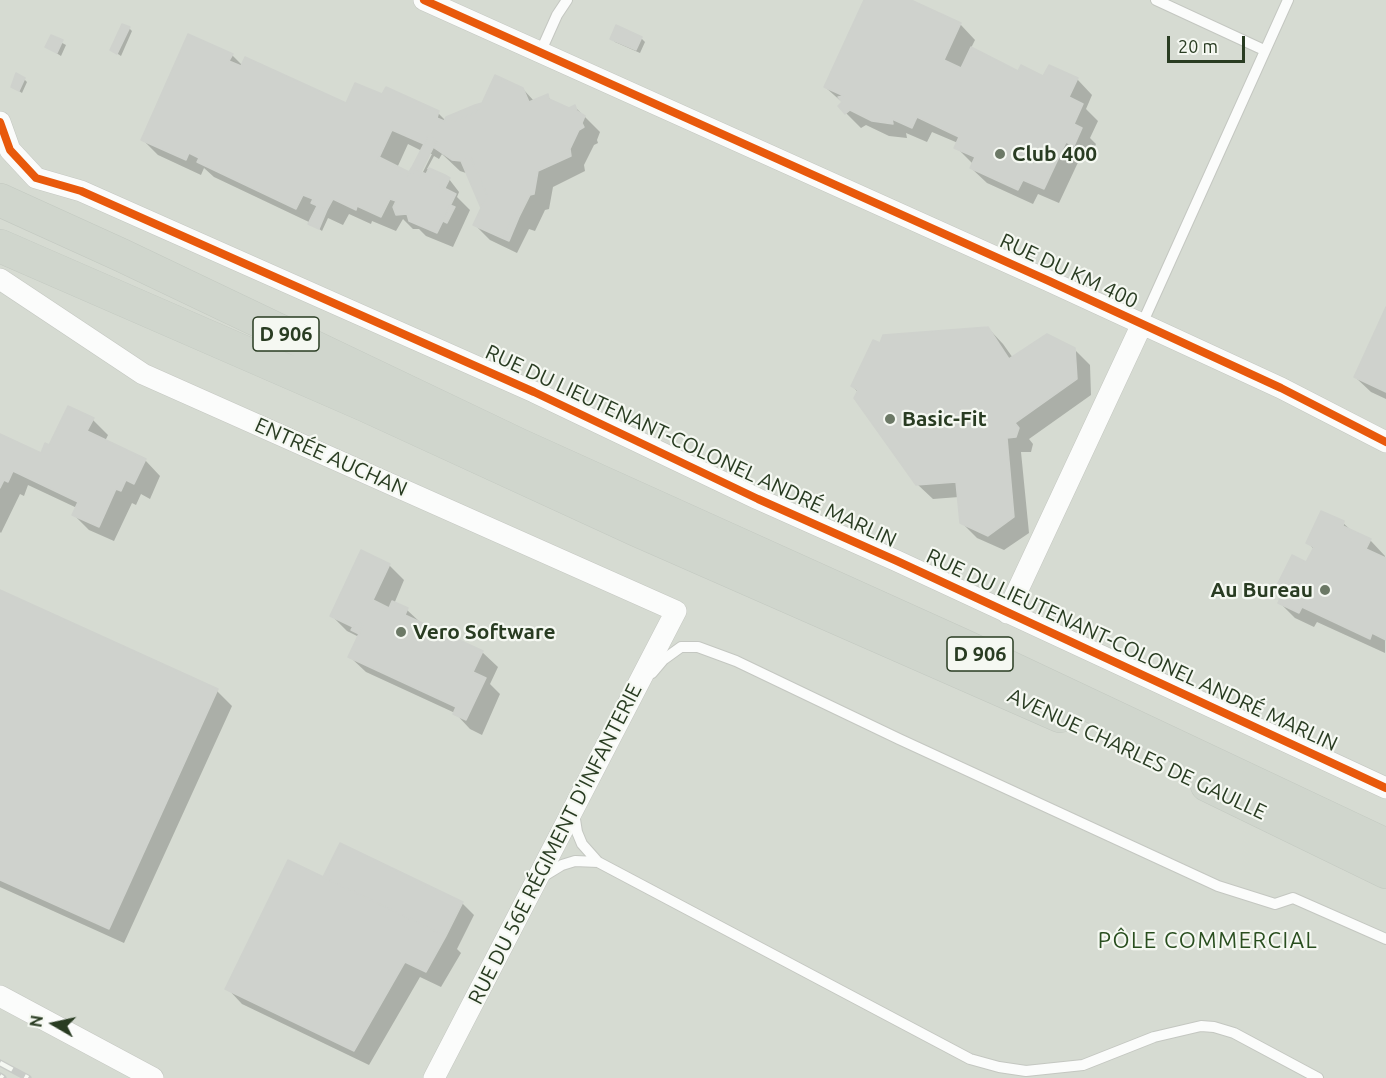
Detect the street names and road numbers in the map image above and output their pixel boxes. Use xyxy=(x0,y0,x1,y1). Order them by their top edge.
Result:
street label: RUE DU KM 400 xyxy=(996,228,1142,314)
road number: D 906 xyxy=(253,317,319,351)
street label: RUE DU LIEUTENANT-COLONEL ANDRÉ MARLIN xyxy=(481,339,901,553)
street label: ENTRÉE AUCHAN xyxy=(251,412,411,502)
street label: RUE DU LIEUTENANT-COLONEL ANDRÉ MARLIN xyxy=(922,543,1342,757)
road number: D 906 xyxy=(947,637,1013,671)
street label: RUE DU 56E RÉGIMENT D'INFANTERIE xyxy=(463,680,647,1008)
street label: AVENUE CHARLES DE GAULLE xyxy=(1004,683,1270,825)

